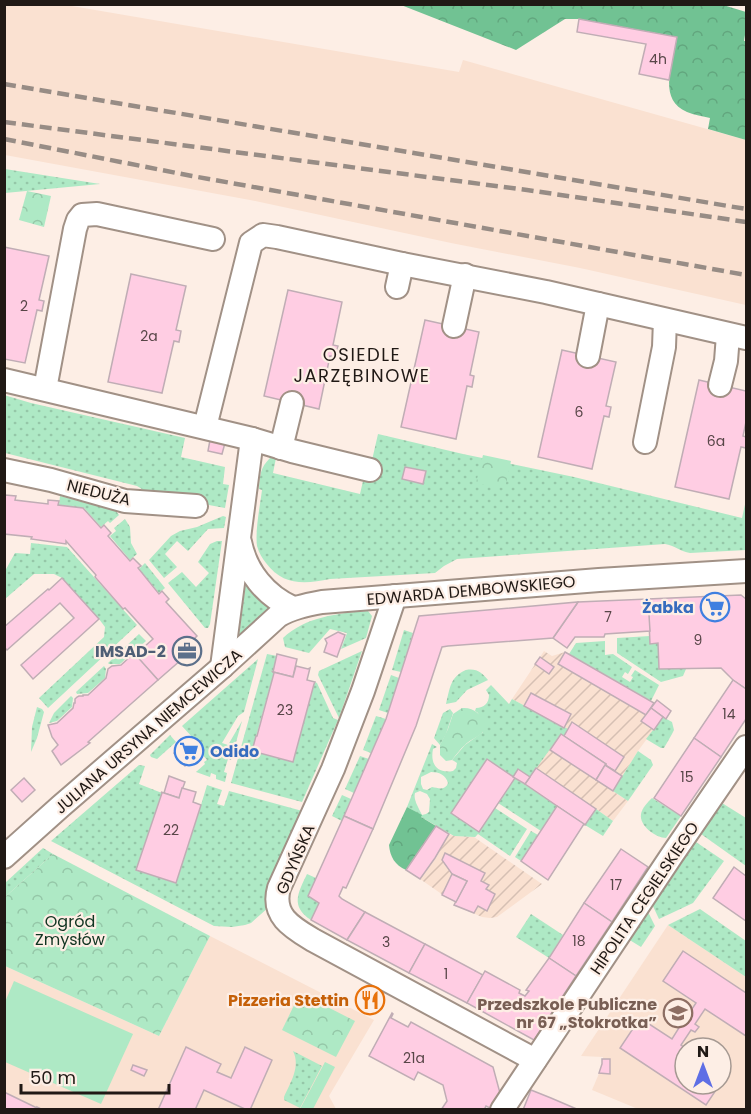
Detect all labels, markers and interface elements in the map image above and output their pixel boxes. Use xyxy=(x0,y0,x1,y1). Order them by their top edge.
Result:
house number: 4h xyxy=(649,49,667,69)
house number: 2 xyxy=(20,296,28,316)
house number: 2a xyxy=(140,326,158,346)
district label: OSIEDLE JARZĘBINOWE xyxy=(293,342,431,388)
house number: 6 xyxy=(575,402,584,422)
house number: 6a xyxy=(707,431,725,451)
street label: NIEDUŻA xyxy=(65,473,133,512)
street label: EDWARDA DEMBOWSKIEGO xyxy=(366,570,576,611)
supermarket icon: Żabka xyxy=(699,591,731,623)
place label: Żabka xyxy=(642,596,694,619)
house number: 7 xyxy=(604,607,612,627)
house number: 9 xyxy=(694,630,702,650)
office icon: IMSAD-2 xyxy=(171,635,203,667)
place label: IMSAD-2 xyxy=(95,640,166,663)
street label: JULIANA URSYNA NIEMCEWICZA xyxy=(50,643,247,819)
house number: 23 xyxy=(277,700,293,720)
house number: 14 xyxy=(722,704,736,724)
supermarket icon: Odido xyxy=(173,735,205,767)
place label: Odido xyxy=(210,740,259,763)
house number: 15 xyxy=(680,767,694,787)
street label: HIPOLITA CEGIELSKIEGO xyxy=(585,817,704,979)
house number: 22 xyxy=(163,820,179,840)
street label: GDYŃSKA xyxy=(270,820,321,898)
house number: 17 xyxy=(610,875,622,895)
park label: Ogród Zmysłów xyxy=(35,910,105,951)
house number: 18 xyxy=(572,931,586,951)
house number: 3 xyxy=(382,932,390,952)
house number: 1 xyxy=(444,964,448,984)
restaurant icon: Pizzeria Stettin xyxy=(354,984,386,1016)
place label: Pizzeria Stettin xyxy=(228,989,349,1012)
place label: Przedszkole Publiczne nr 67 „Stokrotka” xyxy=(477,993,657,1034)
school or university icon: Przedszkole Publiczne nr 67 „Stokrotka” xyxy=(662,997,694,1029)
north arrow xyxy=(673,1036,733,1096)
text: N xyxy=(697,1040,709,1063)
house number: 21a xyxy=(403,1048,425,1068)
scale bar xyxy=(21,1057,170,1095)
text: 50 m xyxy=(30,1065,76,1090)

